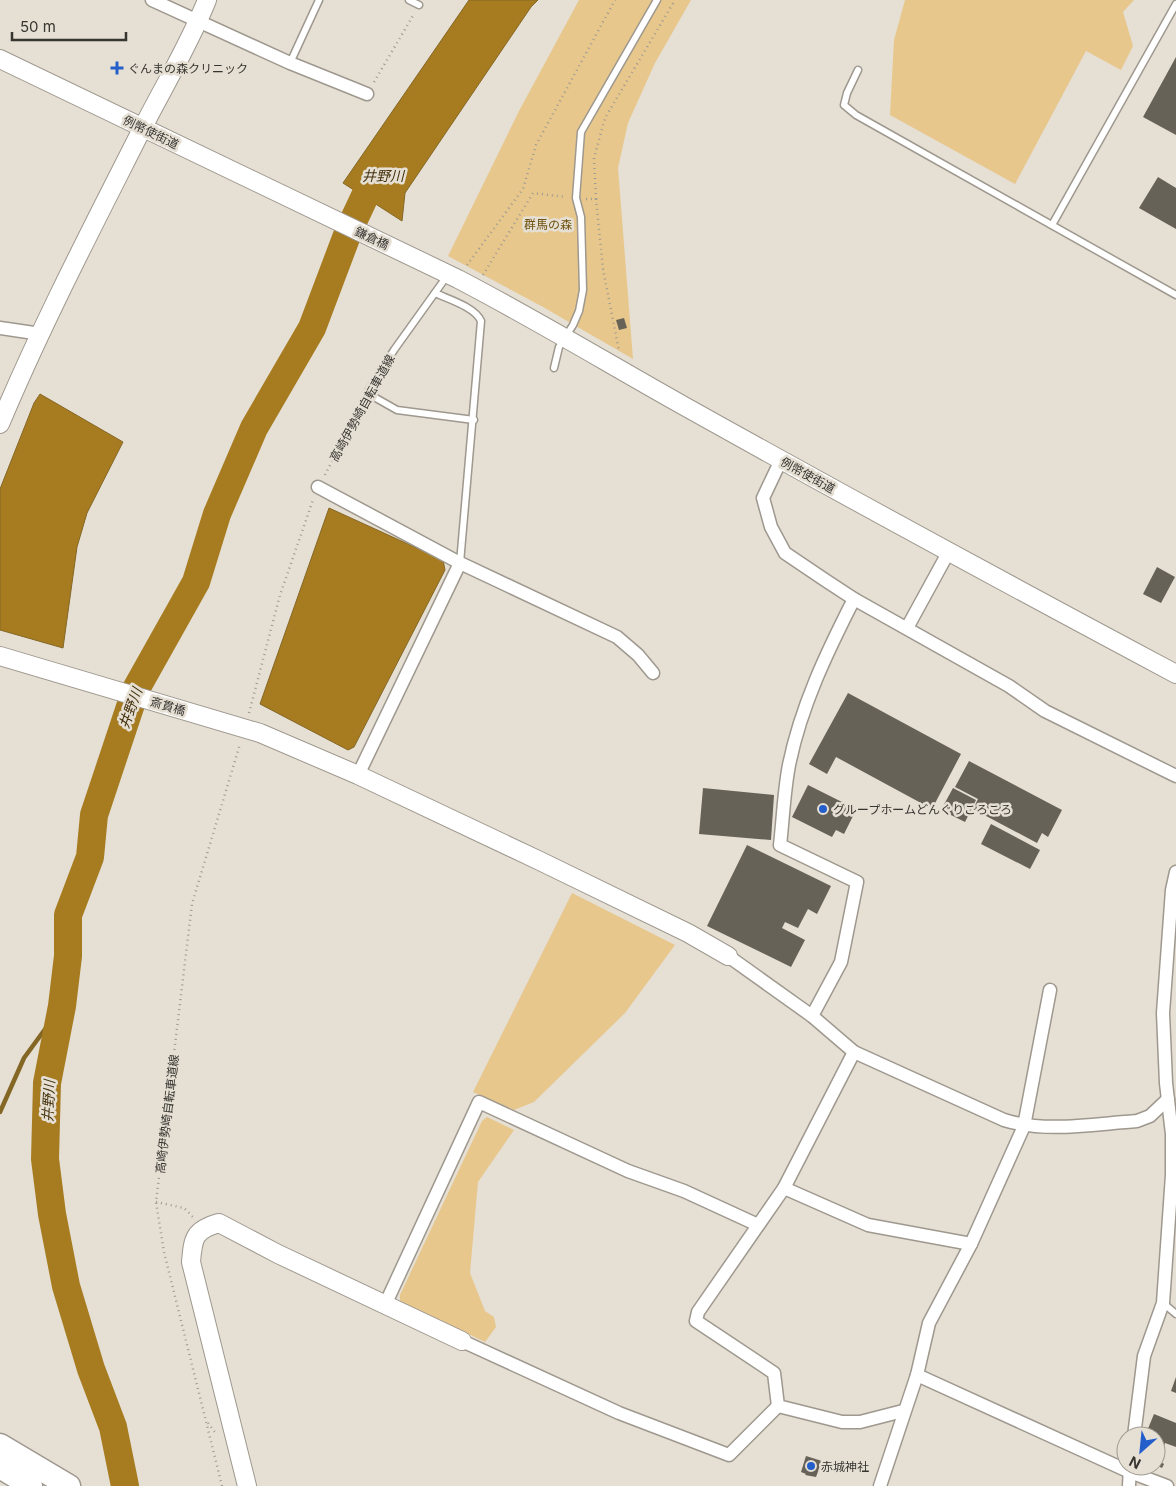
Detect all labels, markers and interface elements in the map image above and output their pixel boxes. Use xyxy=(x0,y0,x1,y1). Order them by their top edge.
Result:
scale bar xyxy=(12,10,126,42)
text: 50 m xyxy=(20,17,56,36)
marker: ぐんまの森クリニック xyxy=(110,61,124,75)
place label: ぐんまの森クリニック xyxy=(128,61,248,76)
street label: 例幣使街道 xyxy=(121,112,181,152)
water label: 井野川 xyxy=(362,167,406,184)
park label: 群馬の森 xyxy=(524,217,572,232)
street label: 鎌倉橋 xyxy=(353,224,391,252)
street label: 高崎伊勢崎自転車道線 xyxy=(326,352,398,464)
street label: 例幣使街道 xyxy=(778,454,838,496)
water label: 井野川 xyxy=(115,683,146,731)
street label: 斎貫橋 xyxy=(149,694,187,718)
place label: グループホームどんぐりころころ xyxy=(833,802,1012,817)
marker: グループホームどんぐりころころ xyxy=(817,803,829,815)
street label: 高崎伊勢崎自転車道線 xyxy=(152,1054,182,1174)
water label: 井野川 xyxy=(38,1078,58,1122)
north arrow xyxy=(1116,1426,1166,1476)
text: N xyxy=(1126,1453,1143,1473)
place label: 赤城神社 xyxy=(821,1459,869,1474)
marker: 赤城神社 xyxy=(805,1460,817,1472)

